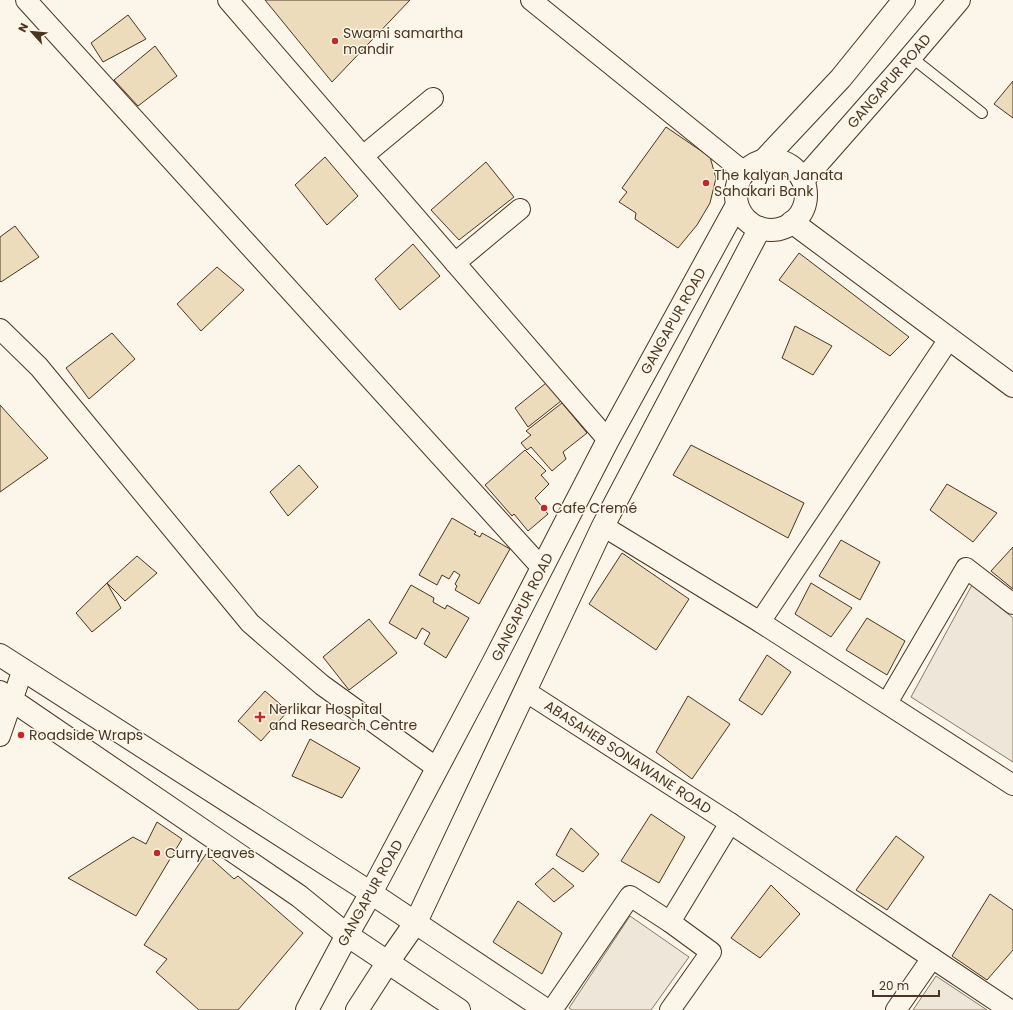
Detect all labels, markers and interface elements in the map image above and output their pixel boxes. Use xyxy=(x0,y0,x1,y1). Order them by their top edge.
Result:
north arrow xyxy=(12,12,52,52)
text: N xyxy=(14,20,32,35)
place label: Swami samartha mandir xyxy=(343,23,463,59)
street label: GANGAPUR ROAD xyxy=(842,29,936,133)
marker: Swami samartha mandir xyxy=(330,36,340,46)
place label: The kalyan Janata Sahakari Bank xyxy=(714,165,843,201)
marker: The kalyan Janata Sahakari Bank xyxy=(701,178,711,188)
street label: GANGAPUR ROAD xyxy=(635,264,711,378)
place label: Cafe Cremé xyxy=(552,498,637,518)
marker: Cafe Cremé xyxy=(539,503,549,513)
street label: GANGAPUR ROAD xyxy=(486,549,558,665)
street label: ABASAHEB SONAWANE ROAD xyxy=(541,695,716,819)
place label: Nerlikar Hospital and Research Centre xyxy=(269,699,417,735)
marker: Nerlikar Hospital and Research Centre xyxy=(254,711,266,723)
place label: Roadside Wraps xyxy=(29,725,143,745)
marker: Roadside Wraps xyxy=(16,730,26,740)
street label: GANGAPUR ROAD xyxy=(332,836,408,950)
place label: Curry Leaves xyxy=(165,843,255,863)
marker: Curry Leaves xyxy=(152,848,162,858)
scale bar xyxy=(873,972,939,998)
text: 20 m xyxy=(879,977,909,994)

